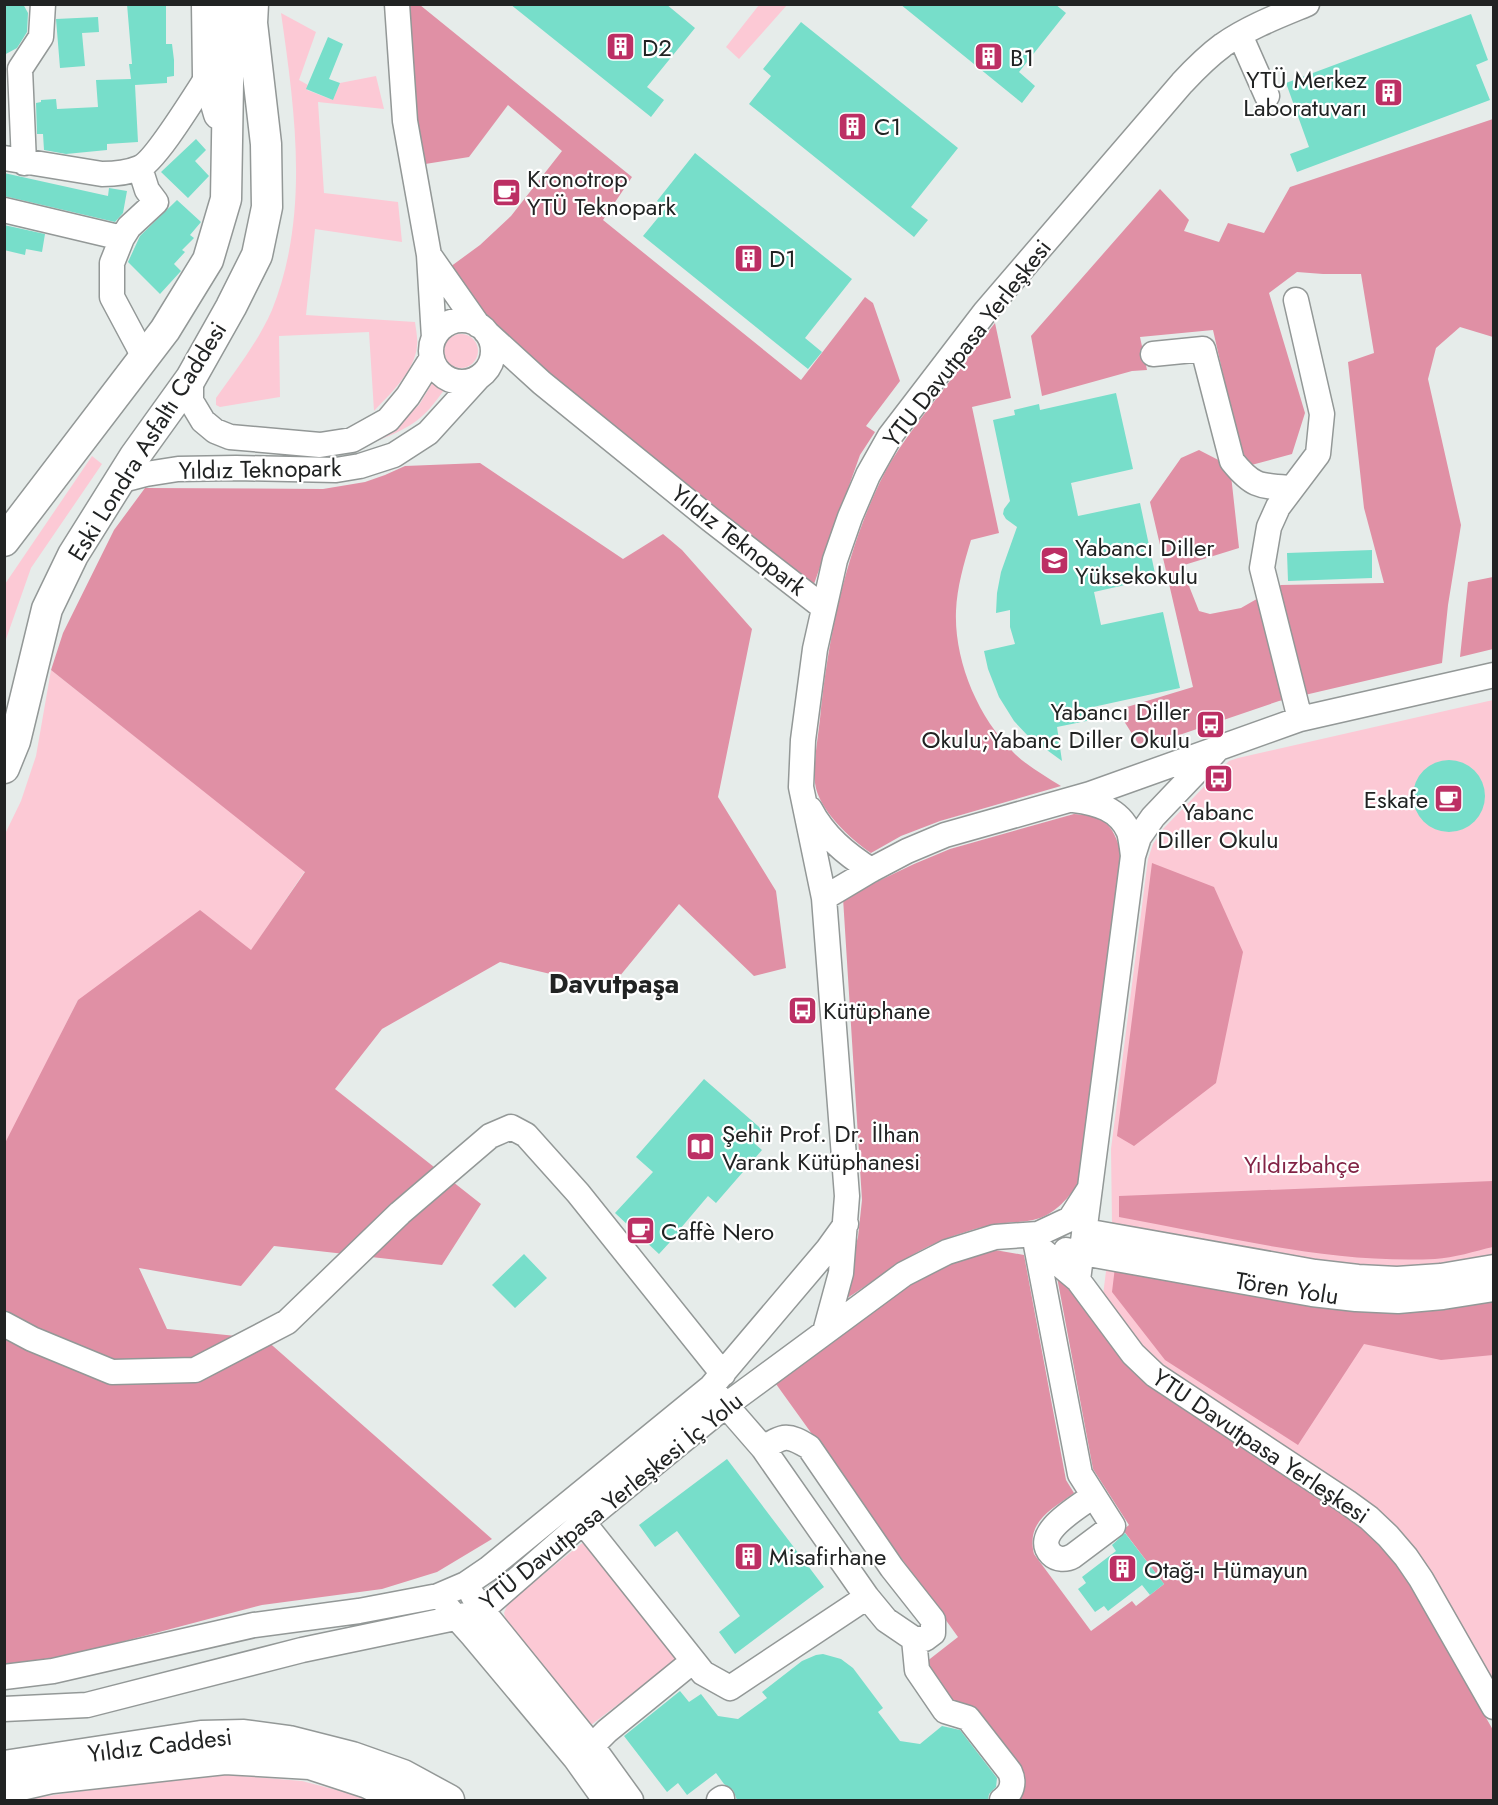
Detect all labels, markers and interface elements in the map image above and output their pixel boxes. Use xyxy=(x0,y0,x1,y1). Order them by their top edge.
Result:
place label: D2 xyxy=(642,30,672,65)
building icon: D2 xyxy=(605,31,637,63)
place label: B1 xyxy=(1010,40,1034,75)
building icon: B1 xyxy=(973,41,1005,73)
place label: YTÜ Merkez Laboratuvarı xyxy=(1243,62,1367,125)
building icon: YTÜ Merkez Laboratuvarı xyxy=(1372,77,1404,109)
place label: C1 xyxy=(874,109,901,144)
building icon: C1 xyxy=(837,110,869,142)
place label: Kronotrop YTÜ Teknopark xyxy=(527,161,676,224)
cafe icon: Kronotrop YTÜ Teknopark xyxy=(490,176,522,208)
street label: YTU Davutpasa Yerleşkesi xyxy=(875,232,1059,454)
place label: D1 xyxy=(769,241,796,276)
building icon: D1 xyxy=(732,242,764,274)
street label: Eski Londra Asfaltı Caddesi xyxy=(59,315,235,567)
street label: Yıldız Teknopark xyxy=(178,450,342,488)
street label: Yıldız Teknopark xyxy=(664,476,814,604)
place label: Yabancı Diller Yüksekokulu xyxy=(1075,530,1215,593)
school or university icon: Yabancı Diller Yüksekokulu xyxy=(1038,545,1070,577)
place label: Yabancı Diller Okulu;Yabanc Diller Okulu xyxy=(922,694,1191,757)
bus stop icon: Yabancı Diller Okulu;Yabanc Diller Okulu xyxy=(1195,709,1227,741)
bus stop icon: Yabanc Diller Okulu xyxy=(1202,762,1234,794)
place label: Eskafe xyxy=(1364,782,1428,817)
cafe icon: Eskafe xyxy=(1433,783,1465,815)
place label: Yabanc Diller Okulu xyxy=(1157,794,1279,857)
district label: Davutpaşa xyxy=(549,964,679,1003)
place label: Kütüphane xyxy=(823,993,930,1028)
bus stop icon: Kütüphane xyxy=(786,994,818,1026)
place label: Şehit Prof. Dr. İlhan Varank Kütüphanesi xyxy=(722,1116,920,1179)
library icon: Şehit Prof. Dr. İlhan Varank Kütüphanesi xyxy=(685,1131,717,1163)
park label: Yıldızbahçe xyxy=(1244,1147,1360,1182)
place label: Caffè Nero xyxy=(661,1214,774,1249)
cafe icon: Caffè Nero xyxy=(624,1215,656,1247)
street label: Tören Yolu xyxy=(1233,1263,1341,1313)
street label: YTU Davutpasa Yerleşkesi xyxy=(1145,1360,1377,1532)
street label: YTÜ Davutpasa Yerleşkesi İç Yolu xyxy=(472,1384,750,1618)
place label: Misafirhane xyxy=(769,1539,886,1574)
building icon: Misafirhane xyxy=(732,1540,764,1572)
place label: Otağ-ı Hümayun xyxy=(1144,1552,1308,1587)
building icon: Otağ-ı Hümayun xyxy=(1107,1553,1139,1585)
street label: Yıldız Caddesi xyxy=(86,1719,234,1771)

